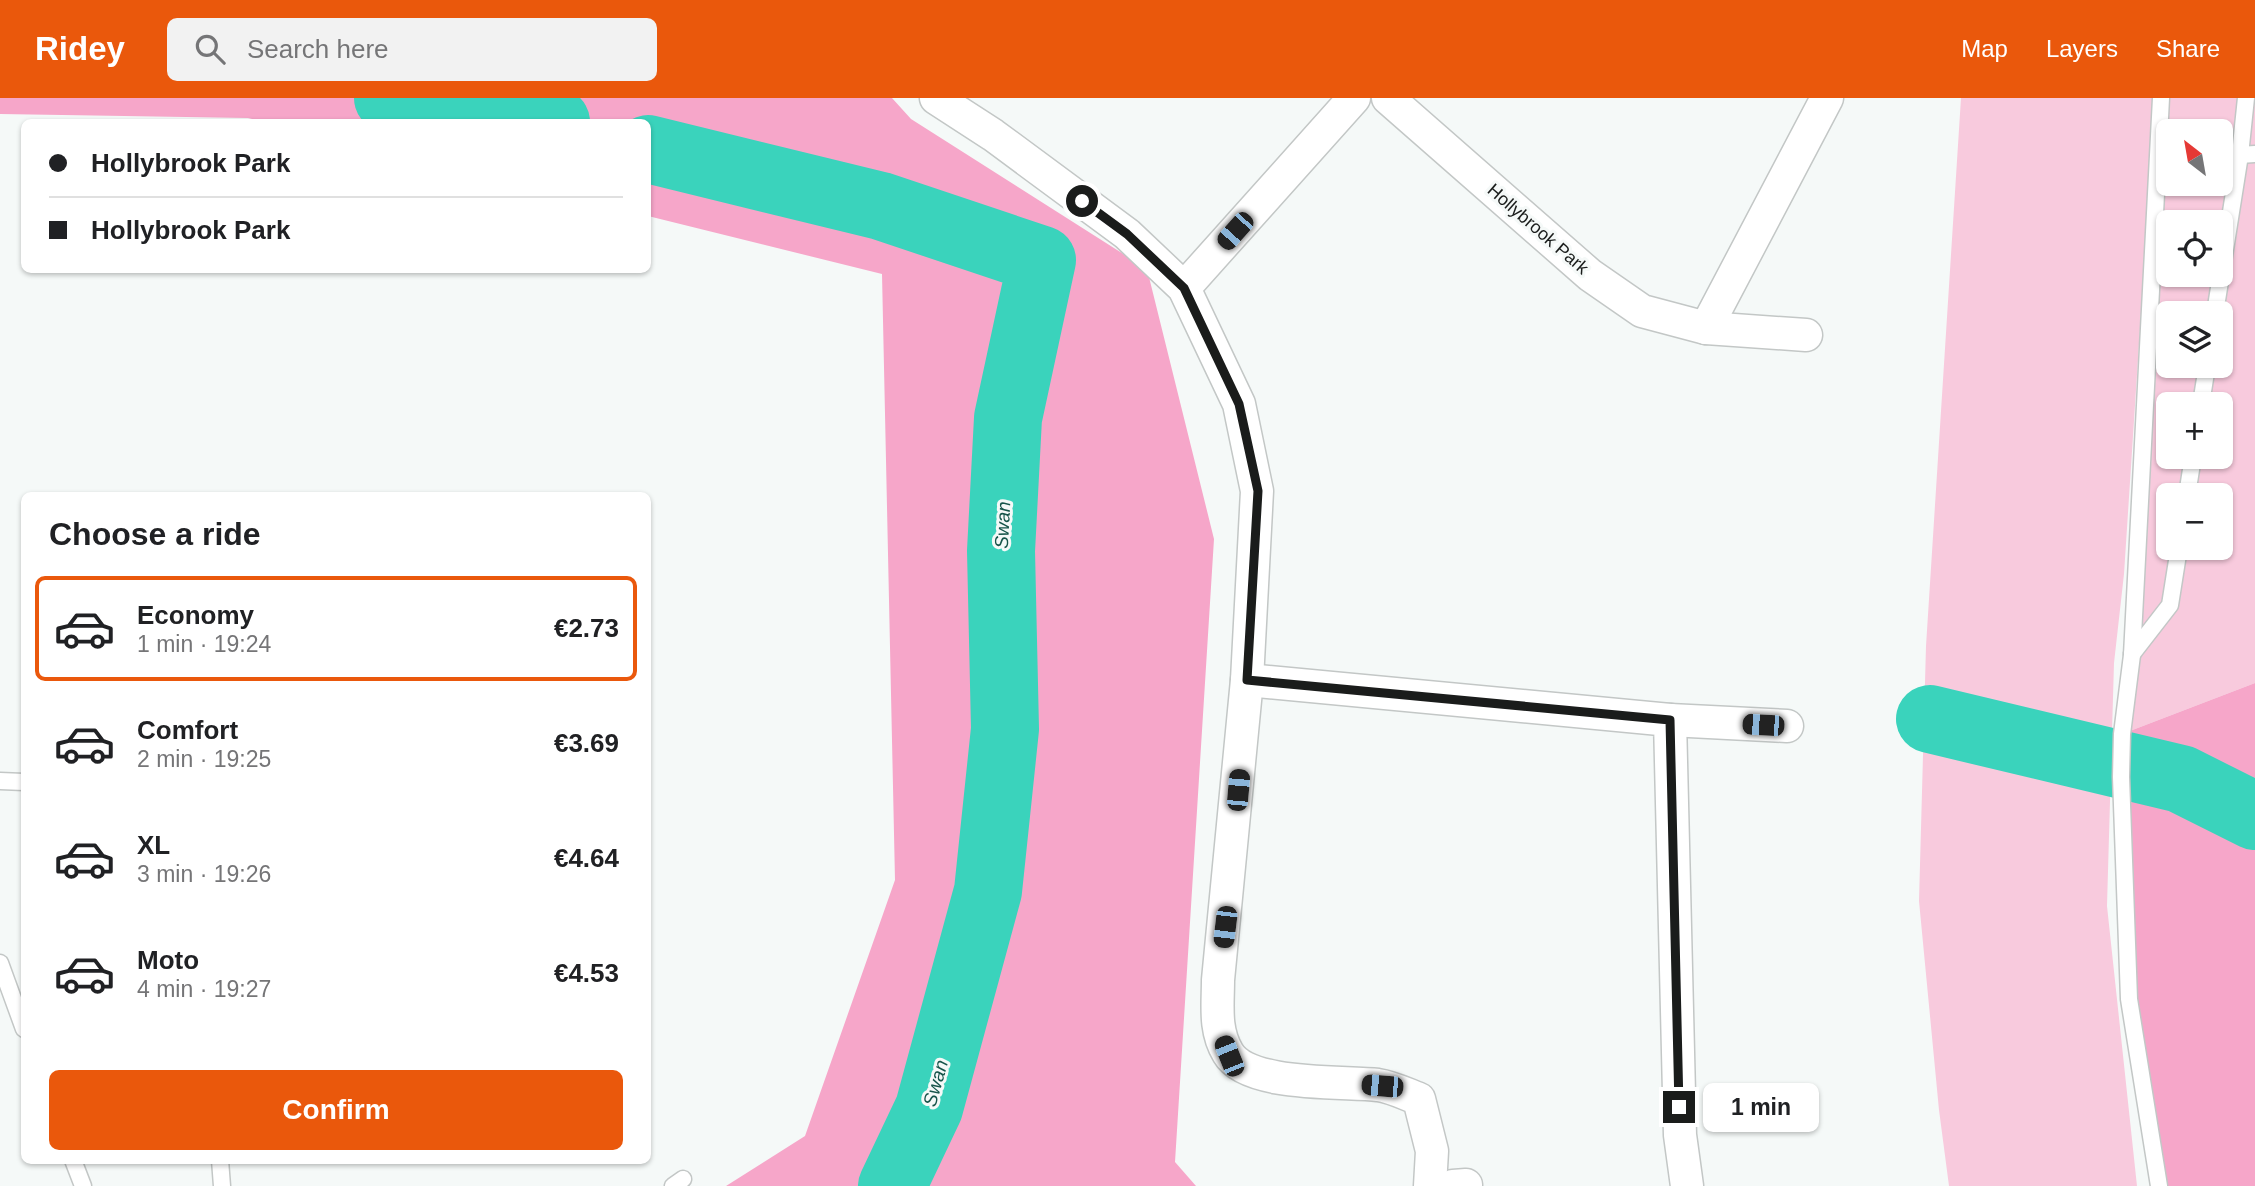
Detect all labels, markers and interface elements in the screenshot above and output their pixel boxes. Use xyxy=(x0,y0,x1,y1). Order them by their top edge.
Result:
search box xyxy=(167,18,657,81)
text: Ridey xyxy=(35,30,125,67)
icon: search xyxy=(191,30,229,68)
text: Search here xyxy=(247,34,389,64)
text: Map xyxy=(1961,35,2008,62)
text: Layers xyxy=(2046,35,2118,62)
text: Share xyxy=(2156,35,2220,62)
north arrow xyxy=(2156,119,2233,196)
map controls xyxy=(2156,119,2233,560)
text: Hollybrook Park xyxy=(91,148,290,178)
street label: Hollybrook Park xyxy=(1483,180,1593,279)
route start xyxy=(1066,185,1098,217)
car xyxy=(1214,208,1257,254)
button: locate xyxy=(2156,210,2233,287)
text: Hollybrook Park xyxy=(91,215,290,245)
button: layers xyxy=(2156,301,2233,378)
button: + xyxy=(2156,392,2233,469)
button: − xyxy=(2156,483,2233,560)
water label: Swan xyxy=(991,501,1014,549)
text: Choose a ride xyxy=(49,516,261,552)
icon: car xyxy=(53,597,116,660)
text: Economy xyxy=(137,600,254,630)
text: €2.73 xyxy=(554,613,619,643)
text: 1 min · 19:24 xyxy=(137,631,271,657)
icon: car xyxy=(53,712,116,775)
car xyxy=(1742,713,1785,737)
text: Comfort xyxy=(137,715,238,745)
text: €3.69 xyxy=(554,728,619,758)
text: 2 min · 19:25 xyxy=(137,746,271,772)
car xyxy=(1226,768,1251,812)
icon: car xyxy=(53,827,116,890)
text: XL xyxy=(137,830,170,860)
text: €4.64 xyxy=(554,843,619,873)
text: 3 min · 19:26 xyxy=(137,861,271,887)
car xyxy=(1213,905,1238,949)
icon: car xyxy=(53,942,116,1005)
text: Moto xyxy=(137,945,199,975)
text: €4.53 xyxy=(554,958,619,988)
text: 4 min · 19:27 xyxy=(137,976,271,1002)
car xyxy=(1212,1033,1247,1079)
water label: Swan xyxy=(919,1057,952,1109)
button: Confirm xyxy=(49,1070,623,1150)
car xyxy=(1361,1074,1404,1098)
callout: 1 min xyxy=(1704,1082,1819,1132)
route end xyxy=(1663,1091,1695,1123)
text: 1 min xyxy=(1731,1094,1791,1120)

